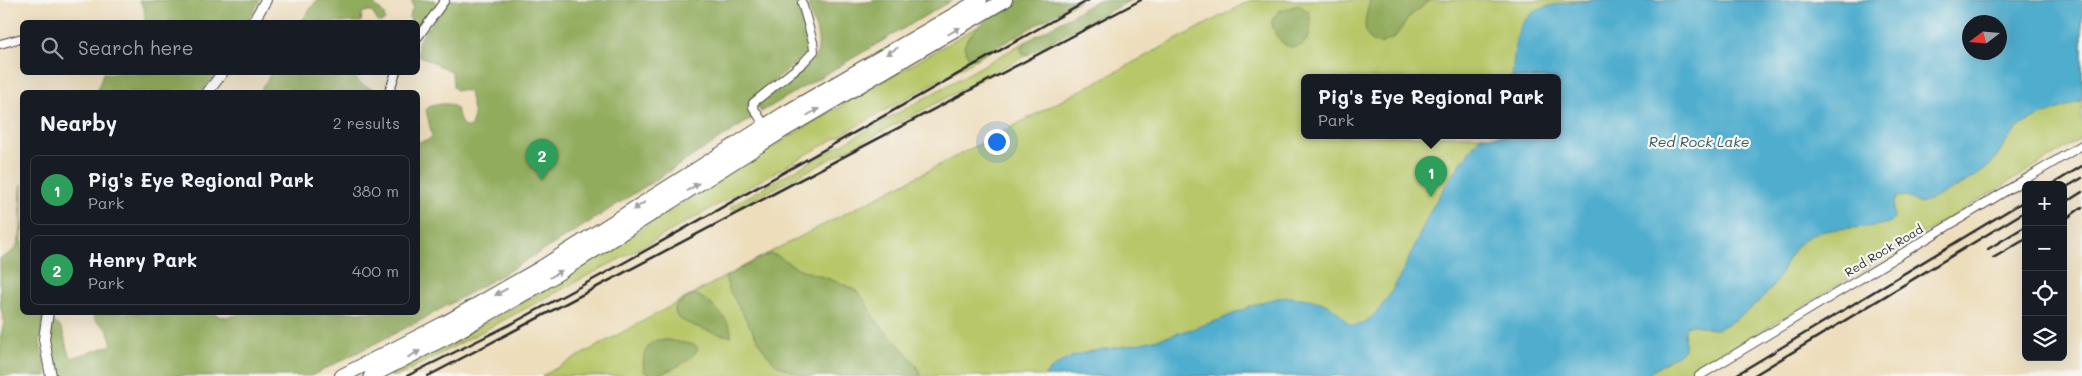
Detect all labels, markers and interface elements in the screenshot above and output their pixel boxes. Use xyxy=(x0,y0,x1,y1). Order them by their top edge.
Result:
north arrow xyxy=(1962,15,2007,60)
search box xyxy=(20,20,420,75)
one-way arrow xyxy=(947,26,960,35)
icon: search xyxy=(38,34,66,62)
text: Search here xyxy=(78,35,194,60)
one-way arrow xyxy=(886,47,899,56)
popup xyxy=(1301,74,1561,139)
text: Pig's Eye Regional Park xyxy=(1318,84,1544,109)
one-way arrow xyxy=(807,108,820,117)
text: Nearby xyxy=(40,109,117,136)
text: Park xyxy=(1318,109,1354,130)
text: 2 results xyxy=(333,112,400,133)
your location xyxy=(984,129,1010,155)
water label: Red Rock Lake xyxy=(1649,132,1749,151)
pin: 2 xyxy=(526,139,558,180)
pin: 1 xyxy=(1415,156,1447,197)
text: Pig's Eye Regional Park xyxy=(88,167,314,192)
text: 1 xyxy=(53,180,61,201)
text: 380 m xyxy=(352,180,399,201)
map controls xyxy=(2022,181,2067,361)
button: + xyxy=(2022,181,2067,226)
one-way arrow xyxy=(686,182,700,191)
text: Park xyxy=(88,192,124,213)
one-way arrow xyxy=(633,201,646,211)
street label: Red Rock Road xyxy=(1841,220,1926,280)
button: − xyxy=(2022,226,2067,271)
text: Henry Park xyxy=(88,247,197,272)
text: 2 xyxy=(53,260,61,281)
text: 400 m xyxy=(352,260,399,281)
one-way arrow xyxy=(549,270,563,279)
button: locate xyxy=(2022,271,2067,316)
text: Park xyxy=(88,272,124,293)
one-way arrow xyxy=(494,287,508,296)
button: layers xyxy=(2022,316,2067,361)
one-way arrow xyxy=(407,350,422,358)

